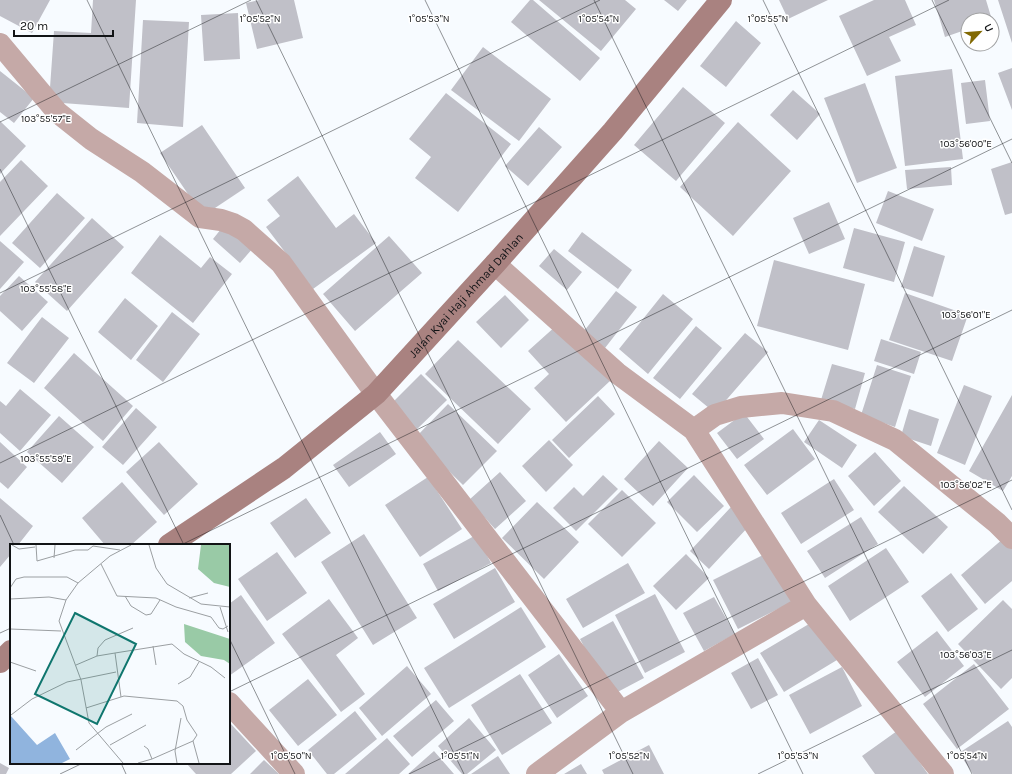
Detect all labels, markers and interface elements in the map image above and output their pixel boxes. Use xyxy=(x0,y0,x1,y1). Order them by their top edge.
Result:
scale bar xyxy=(14,12,113,38)
north arrow xyxy=(960,12,1000,52)
text: 1°05'52"N xyxy=(240,13,280,25)
text: 1°05'53"N xyxy=(408,13,450,25)
text: 1°05'54"N xyxy=(579,13,619,25)
text: 1°05'55"N xyxy=(748,13,788,25)
text: 20 m xyxy=(20,19,48,33)
text: U xyxy=(981,22,996,34)
text: 103°55'57"E xyxy=(21,113,71,125)
text: 103°56'00"E xyxy=(940,138,992,150)
street label: Jalan Kyai Haji Ahmad Dahlan xyxy=(406,230,526,360)
text: 103°55'58"E xyxy=(20,283,72,295)
text: 103°56'01"E xyxy=(941,309,991,321)
text: 103°55'59"E xyxy=(20,453,72,465)
text: 103°56'02"E xyxy=(940,479,992,491)
inset map xyxy=(10,544,230,764)
text: 103°56'03"E xyxy=(940,649,992,661)
text: 1°05'50"N xyxy=(270,750,312,762)
text: 1°05'51"N xyxy=(441,750,479,762)
text: 1°05'52"N xyxy=(609,750,649,762)
text: 1°05'53"N xyxy=(777,750,819,762)
text: 1°05'54"N xyxy=(947,750,987,762)

